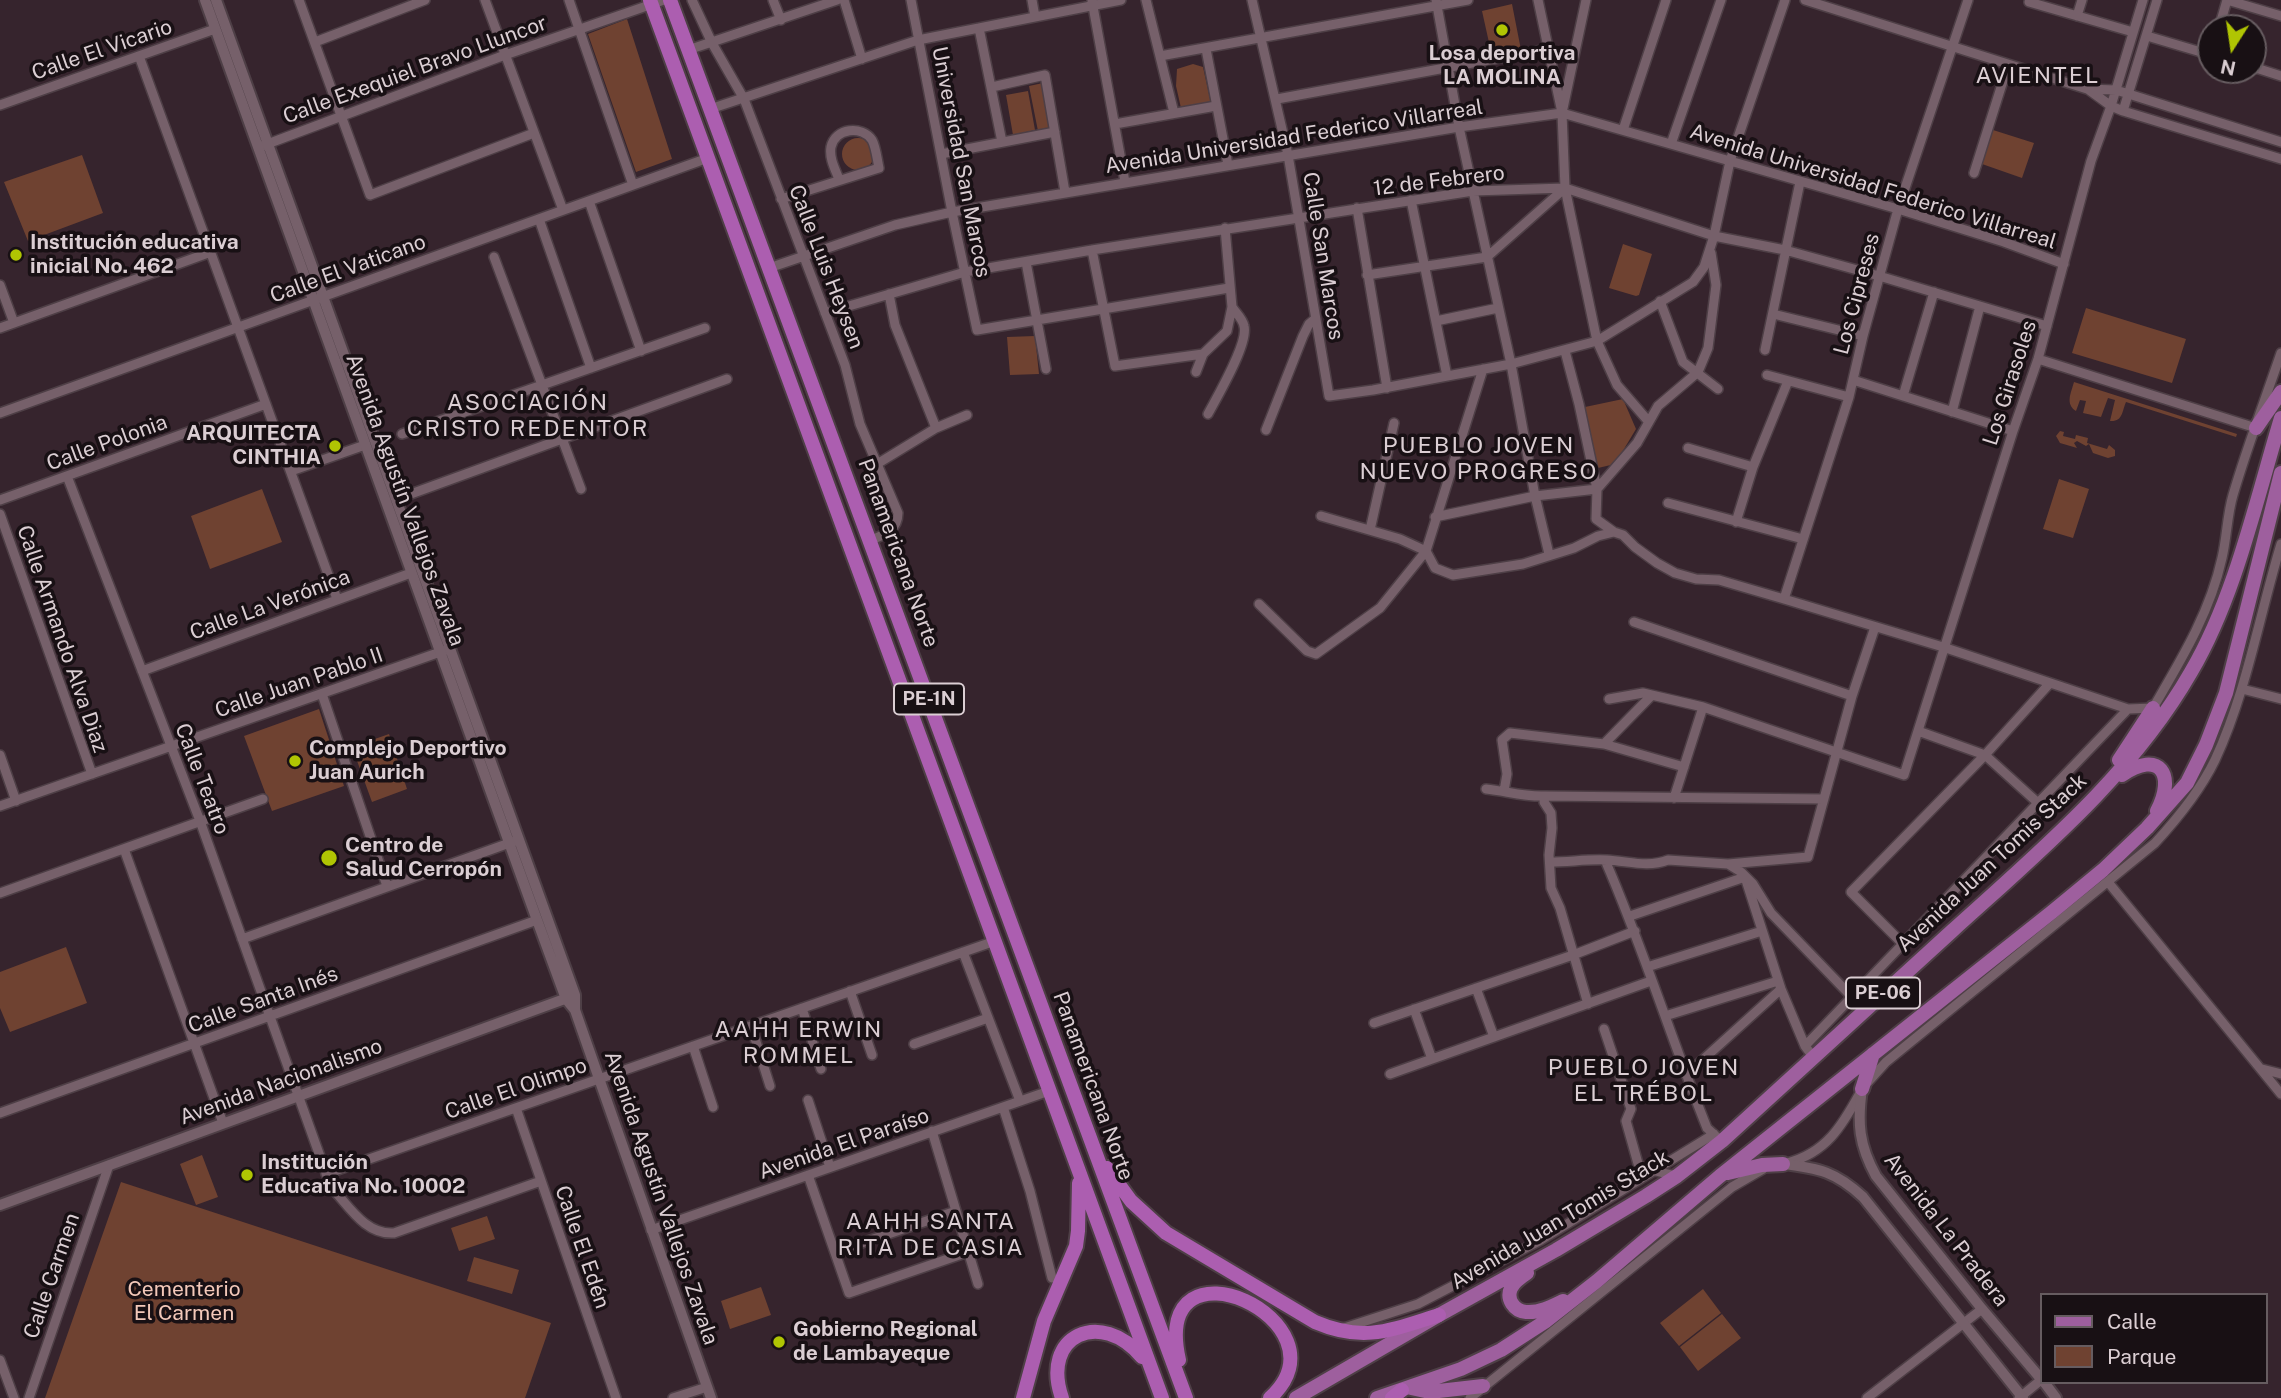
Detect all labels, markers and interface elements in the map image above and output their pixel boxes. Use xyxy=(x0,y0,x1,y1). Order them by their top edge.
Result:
street label: Calle Exequiel Bravo Lluncor xyxy=(280,10,550,130)
street label: Calle El Vicario xyxy=(29,14,175,86)
north arrow xyxy=(2197,14,2267,84)
marker: Losa deportiva LA MOLINA xyxy=(1494,22,1510,38)
place label: Losa deportiva LA MOLINA xyxy=(1429,41,1575,91)
street label: Universidad San Marcos xyxy=(926,44,996,280)
text: N xyxy=(2219,55,2238,80)
district label: AVIENTEL xyxy=(1977,62,2099,90)
street label: Avenida Universidad Federico Villarreal xyxy=(1103,95,1485,179)
street label: Avenida Universidad Federico Villarreal xyxy=(1687,119,2059,255)
street label: 12 de Febrero xyxy=(1372,160,1506,202)
street label: Calle San Marcos xyxy=(1297,170,1349,342)
street label: Calle Luis Heysen xyxy=(783,181,869,353)
street label: Calle El Vaticano xyxy=(267,229,429,309)
place label: Institución educativa inicial No. 462 xyxy=(30,230,239,280)
street label: Los Cipreses xyxy=(1829,231,1885,357)
marker: Institución educativa inicial No. 462 xyxy=(8,247,24,263)
street label: Los Girasoles xyxy=(1978,317,2042,449)
street label: Avenida Agustín Vallejos Zavala xyxy=(340,350,470,650)
district label: ASOCIACIÓN CRISTO REDENTOR xyxy=(409,389,647,443)
street label: Calle Polonia xyxy=(43,410,171,476)
place label: ARQUITECTA CINTHIA xyxy=(186,421,321,471)
district label: PUEBLO JOVEN NUEVO PROGRESO xyxy=(1361,432,1597,486)
marker: ARQUITECTA CINTHIA xyxy=(327,438,343,454)
street label: Panamericana Norte xyxy=(852,455,944,651)
street label: Calle Armando Alva Diaz xyxy=(11,522,113,756)
street label: Calle La Verónica xyxy=(187,564,353,646)
street label: Calle Juan Pablo II xyxy=(212,642,386,724)
road number: PE-1N xyxy=(894,684,964,714)
street label: Calle Teatro xyxy=(169,720,235,838)
place label: Complejo Deportivo Juan Aurich xyxy=(309,736,507,786)
marker: Complejo Deportivo Juan Aurich xyxy=(287,753,303,769)
street label: Avenida Juan Tomis Stack xyxy=(1892,769,2092,957)
place label: Centro de Salud Cerropón xyxy=(345,833,502,883)
marker: Centro de Salud Cerropón xyxy=(319,848,339,868)
street label: Calle Santa Inés xyxy=(185,961,341,1039)
road number: PE-06 xyxy=(1846,978,1920,1009)
street label: Panamericana Norte xyxy=(1047,988,1139,1184)
district label: AAHH ERWIN ROMMEL xyxy=(716,1016,882,1070)
street label: Avenida Nacionalismo xyxy=(176,1034,386,1130)
street label: Avenida Agustín Vallejos Zavala xyxy=(599,1048,723,1348)
street label: Calle El Olimpo xyxy=(442,1053,590,1125)
district label: PUEBLO JOVEN EL TRÉBOL xyxy=(1549,1054,1739,1108)
street label: Avenida El Paraíso xyxy=(756,1103,932,1185)
street label: Avenida Juan Tomis Stack xyxy=(1446,1145,1674,1295)
street label: Avenida La Pradera xyxy=(1878,1148,2014,1312)
place label: Institución Educativa No. 10002 xyxy=(261,1150,465,1200)
marker: Institución Educativa No. 10002 xyxy=(239,1167,255,1183)
street label: Calle El Edén xyxy=(549,1182,615,1312)
district label: AAHH SANTA RITA DE CASIA xyxy=(839,1208,1023,1262)
street label: Calle Carmen xyxy=(19,1210,85,1342)
park label: Cementerio El Carmen xyxy=(127,1277,241,1327)
legend xyxy=(2039,1293,2267,1384)
text: Calle xyxy=(2107,1309,2157,1334)
place label: Gobierno Regional de Lambayeque xyxy=(793,1317,978,1367)
marker: Gobierno Regional de Lambayeque xyxy=(771,1334,787,1350)
text: Parque xyxy=(2107,1344,2176,1369)

